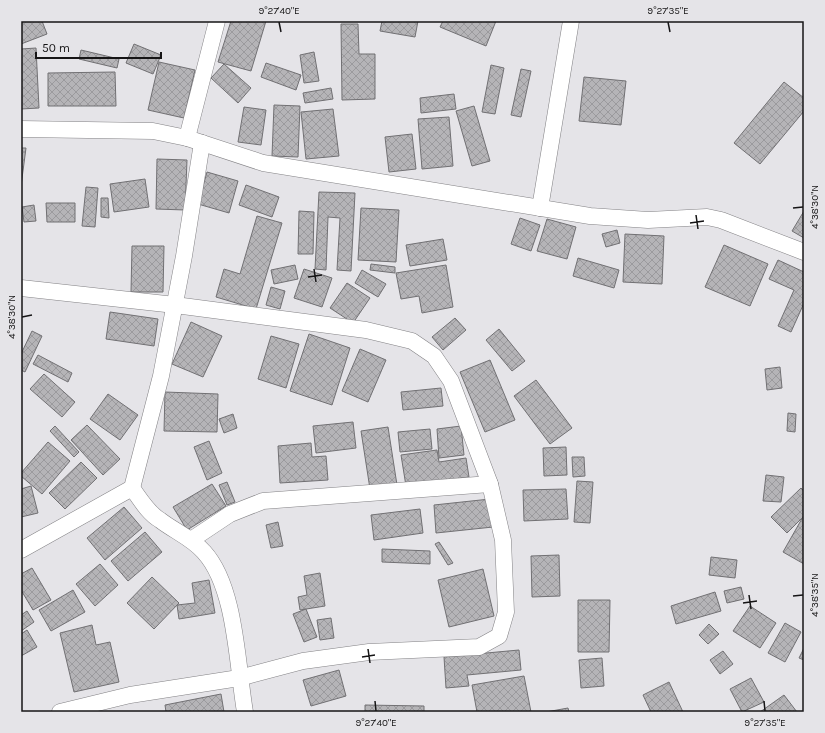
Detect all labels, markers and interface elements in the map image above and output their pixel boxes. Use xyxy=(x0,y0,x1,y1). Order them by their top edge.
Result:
text: 9°27'40"E xyxy=(258,5,300,17)
text: 9°27'35"E xyxy=(647,5,689,17)
scale bar xyxy=(36,34,161,60)
text: 50 m xyxy=(42,41,70,55)
text: 4°38'30"N xyxy=(809,185,821,229)
text: 4°38'30"N xyxy=(6,295,18,339)
text: 4°38'35"N xyxy=(809,573,821,617)
text: 9°27'40"E xyxy=(355,717,397,729)
text: 9°27'35"E xyxy=(744,717,786,729)

